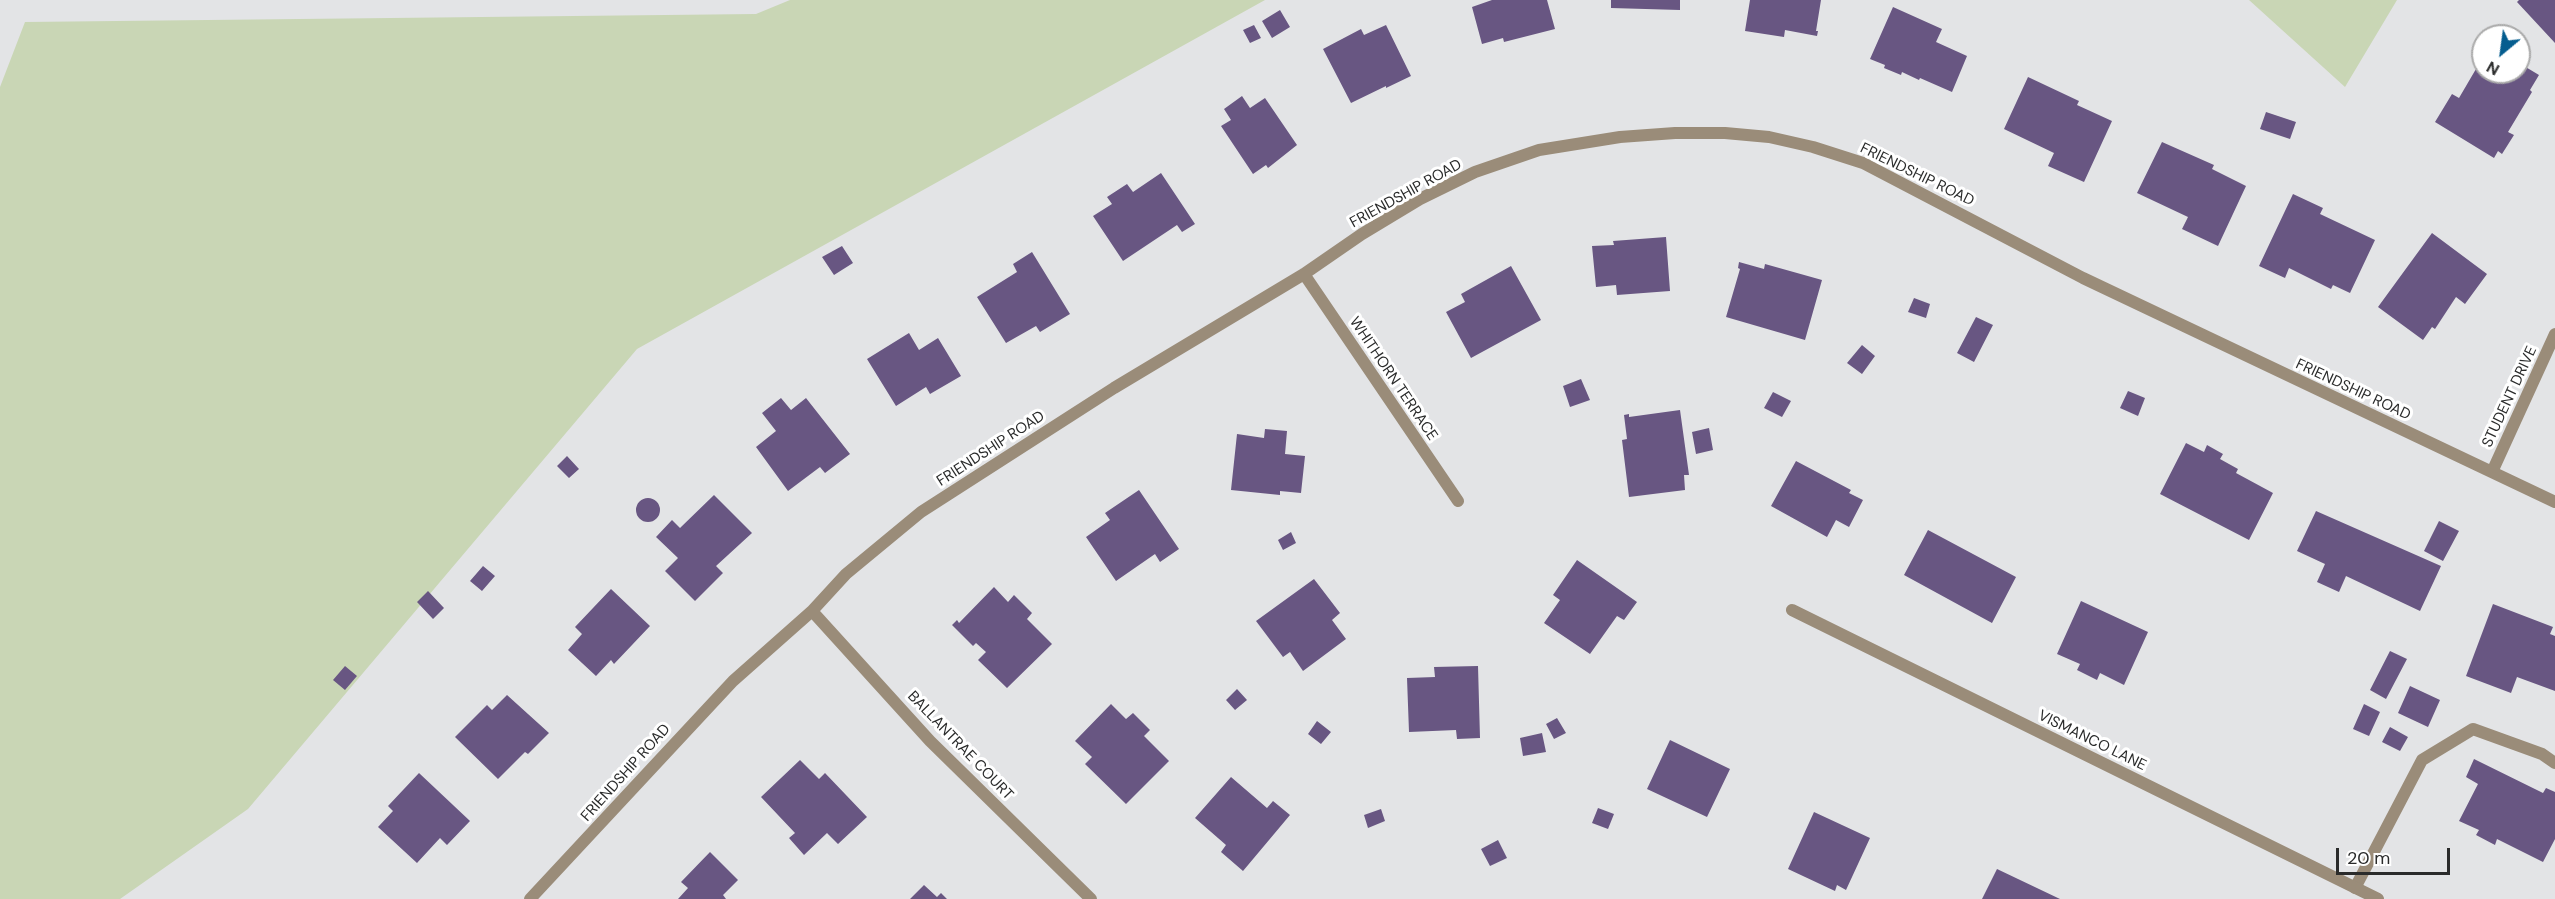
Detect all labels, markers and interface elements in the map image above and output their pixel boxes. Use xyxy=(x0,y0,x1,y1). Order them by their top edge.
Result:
north arrow xyxy=(2471,24,2531,84)
text: N xyxy=(2483,56,2503,80)
street label: FRIENDSHIP ROAD xyxy=(1857,140,1977,210)
street label: FRIENDSHIP ROAD xyxy=(1347,156,1465,232)
street label: WHITHORN TERRACE xyxy=(1345,314,1441,444)
street label: STUDENT DRIVE xyxy=(2479,344,2541,450)
street label: FRIENDSHIP ROAD xyxy=(2293,355,2413,425)
street label: FRIENDSHIP ROAD xyxy=(934,407,1048,491)
street label: BALLANTRAE COURT xyxy=(903,688,1017,804)
street label: VISMANCO LANE xyxy=(2035,707,2149,775)
street label: FRIENDSHIP ROAD xyxy=(578,721,674,825)
scale bar xyxy=(2339,836,2453,874)
text: 20 m xyxy=(2347,846,2390,870)

